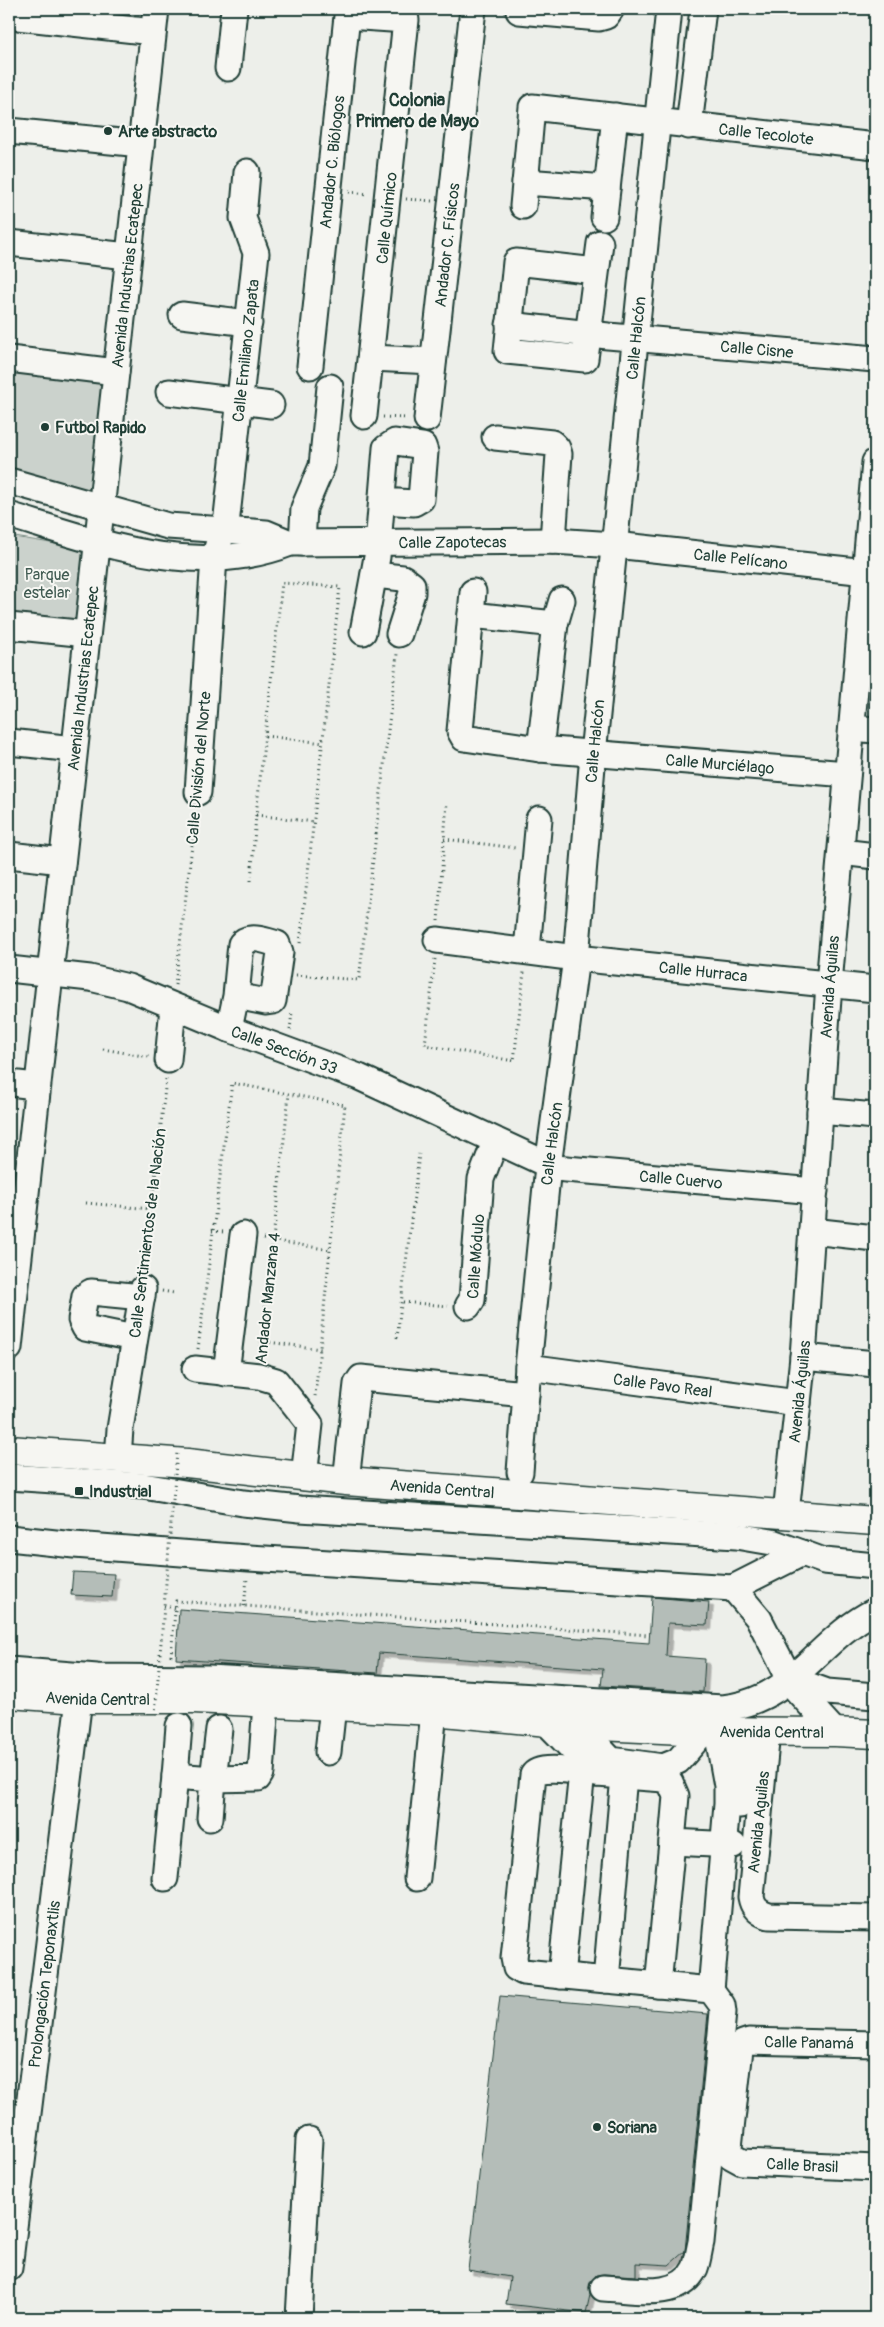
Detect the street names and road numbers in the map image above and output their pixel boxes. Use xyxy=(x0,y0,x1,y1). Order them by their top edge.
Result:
street label: Andador C. Biólogos xyxy=(316,95,350,230)
street label: Calle Tecolote xyxy=(717,119,815,150)
street label: Calle Químico xyxy=(372,171,402,265)
street label: Avenida Industrias Ecatepec xyxy=(108,182,148,369)
street label: Andador C. Físicos xyxy=(431,182,464,308)
street label: Calle Emiliano Zapata xyxy=(228,278,264,423)
street label: Calle Halcón xyxy=(622,295,651,381)
street label: Calle Cisne xyxy=(719,337,794,363)
street label: Calle Zapotecas xyxy=(398,532,507,553)
street label: Calle Pelícano xyxy=(693,545,789,575)
street label: Avenida Industrias Ecatepec xyxy=(63,585,104,772)
street label: Calle División del Norte xyxy=(182,691,216,845)
street label: Calle Halcón xyxy=(582,698,610,784)
street label: Calle Murciélago xyxy=(665,750,775,779)
street label: Avenida Águilas xyxy=(816,935,844,1039)
street label: Calle Hurraca xyxy=(658,958,748,987)
street label: Calle Sección 33 xyxy=(228,1022,340,1079)
street label: Calle Halcón xyxy=(537,1101,568,1186)
street label: Calle Sentimientos de la Nación xyxy=(125,1127,171,1339)
street label: Calle Cuervo xyxy=(638,1166,724,1194)
street label: Calle Módulo xyxy=(463,1213,489,1299)
street label: Andador Manzana 4 xyxy=(251,1231,285,1365)
street label: Avenida Águilas xyxy=(785,1340,815,1444)
street label: Calle Pavo Real xyxy=(612,1369,713,1402)
street label: Avenida Central xyxy=(389,1475,495,1503)
street label: Avenida Central xyxy=(45,1688,150,1710)
street label: Avenida Central xyxy=(719,1722,824,1743)
street label: Avenida Aguilas xyxy=(744,1770,774,1874)
street label: Prolongación Teponaxtlis xyxy=(25,1900,65,2069)
street label: Calle Panamá xyxy=(764,2032,854,2054)
street label: Calle Brasil xyxy=(766,2154,839,2177)

